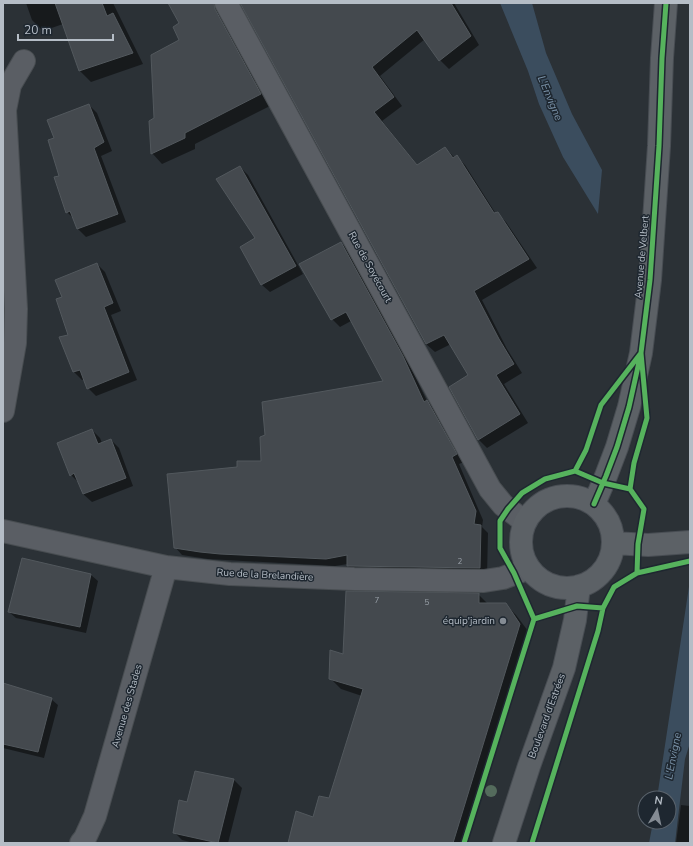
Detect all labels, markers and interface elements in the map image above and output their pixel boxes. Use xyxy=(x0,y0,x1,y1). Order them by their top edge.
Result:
scale bar xyxy=(18,16,113,42)
text: 20 m xyxy=(24,22,52,38)
water label: L'Envigne xyxy=(534,73,566,123)
street label: Avenue de Velbert xyxy=(631,214,653,299)
street label: Rue de Soyécourt xyxy=(345,229,396,305)
house number: 2 xyxy=(458,556,463,567)
street label: Rue de la Brelandière xyxy=(216,565,314,585)
house number: 7 xyxy=(375,595,380,606)
house number: 5 xyxy=(425,597,430,608)
place label: équip'jardin xyxy=(443,614,495,628)
marker: équip'jardin xyxy=(498,616,508,626)
street label: Avenue des Stades xyxy=(108,663,146,749)
street label: Boulevard d'Estrées xyxy=(525,671,569,760)
water label: L'Envigne xyxy=(661,731,685,781)
north arrow xyxy=(637,790,677,830)
text: N xyxy=(653,793,664,809)

